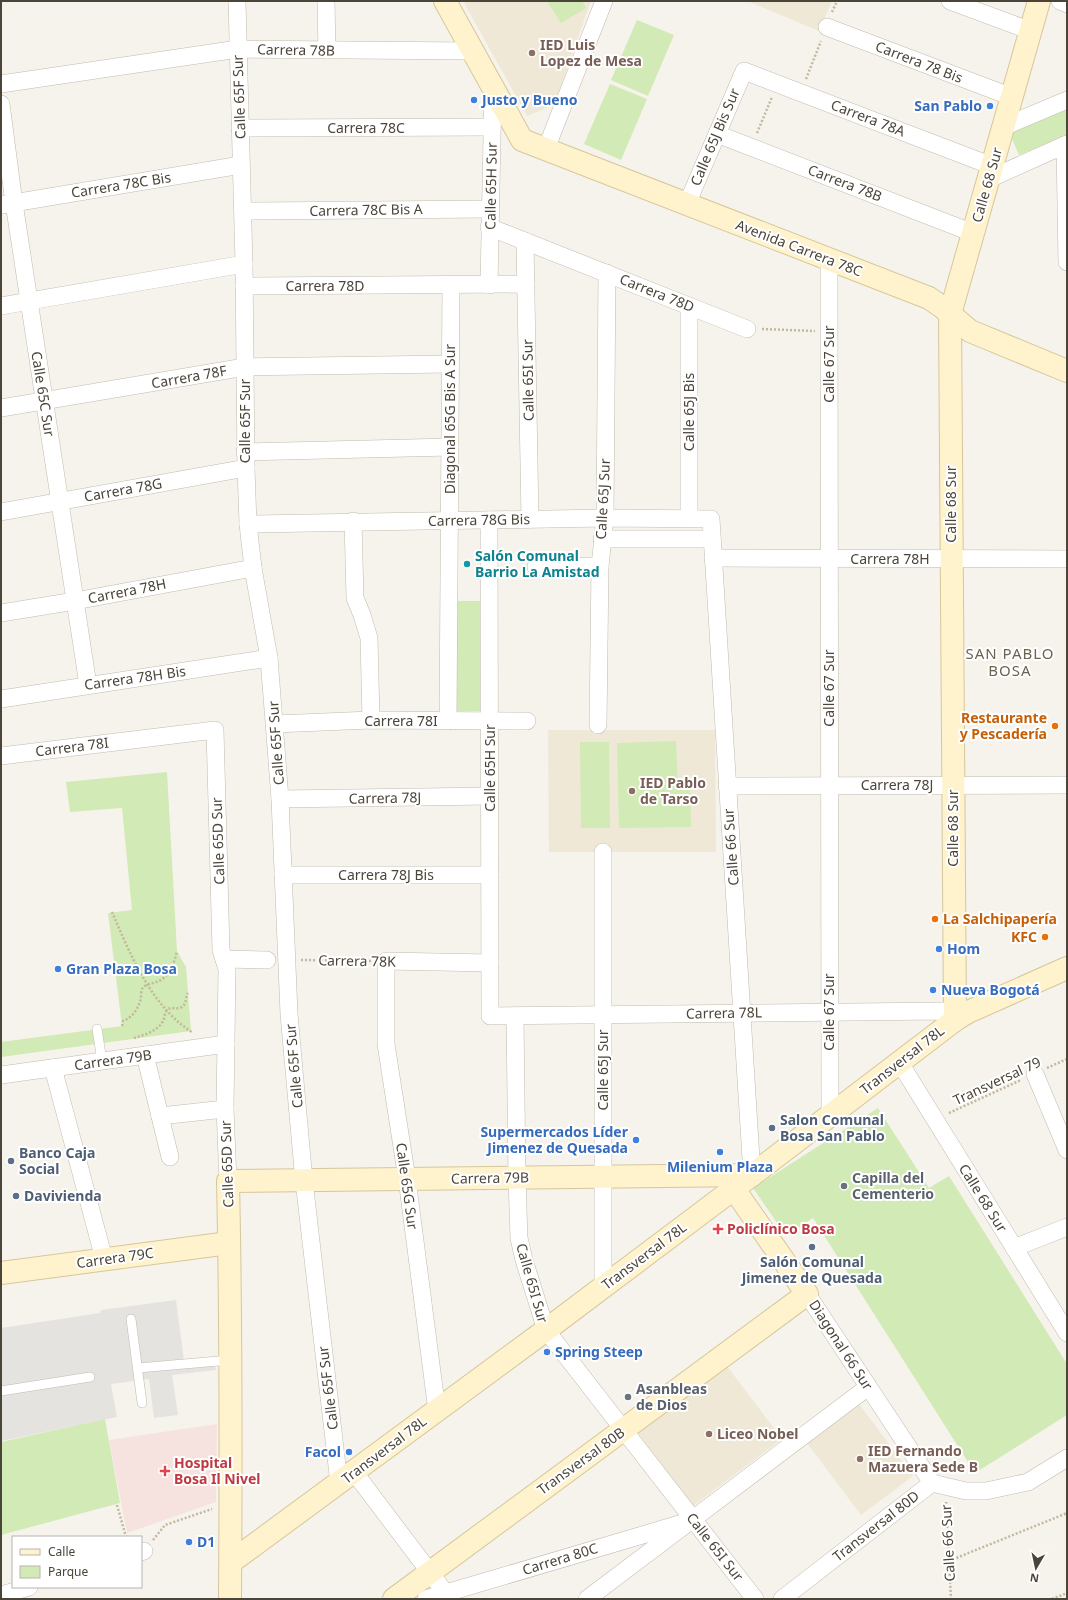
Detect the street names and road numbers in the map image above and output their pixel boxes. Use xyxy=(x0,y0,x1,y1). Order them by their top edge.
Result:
street label: Carrera 78 Bis xyxy=(873,36,966,87)
street label: Carrera 78B xyxy=(257,39,335,60)
street label: Calle 65F Sur xyxy=(228,54,249,140)
street label: Calle 65J Bis Sur xyxy=(685,85,744,188)
street label: Carrera 78A xyxy=(828,95,908,140)
street label: Carrera 78C xyxy=(327,118,405,137)
street label: Calle 65H Sur xyxy=(480,142,501,230)
street label: Calle 68 Sur xyxy=(967,145,1006,225)
street label: Carrera 78B xyxy=(805,160,885,205)
street label: Carrera 78C Bis xyxy=(70,167,172,202)
street label: Carrera 78C Bis A xyxy=(309,199,423,220)
street label: Avenida Carrera 78C xyxy=(733,215,865,280)
street label: Carrera 78D xyxy=(617,269,697,316)
street label: Carrera 78D xyxy=(285,276,365,295)
street label: Calle 67 Sur xyxy=(819,325,838,403)
street label: Calle 65I Sur xyxy=(517,339,538,421)
street label: Diagonal 65G Bis A Sur xyxy=(440,344,459,494)
street label: Calle 65C Sur xyxy=(27,350,60,438)
street label: Carrera 78F xyxy=(150,361,228,392)
street label: Calle 65J Bis xyxy=(679,373,698,451)
street label: Calle 65F Sur xyxy=(235,379,254,463)
street label: Calle 65J Sur xyxy=(591,458,614,540)
street label: Calle 68 Sur xyxy=(941,465,960,543)
street label: Carrera 78G xyxy=(82,473,164,506)
street label: Carrera 78G Bis xyxy=(428,509,531,530)
street label: Carrera 78H xyxy=(850,549,930,568)
street label: Carrera 78H xyxy=(86,574,168,607)
street label: Calle 67 Sur xyxy=(819,649,838,727)
street label: Carrera 78H Bis xyxy=(83,661,187,694)
street label: Calle 65F Sur xyxy=(263,700,288,786)
street label: Carrera 78I xyxy=(364,711,438,730)
street label: Calle 65H Sur xyxy=(480,724,499,812)
street label: Carrera 78I xyxy=(34,733,110,760)
street label: Carrera 78J xyxy=(861,775,933,794)
street label: Carrera 78J xyxy=(348,787,422,808)
street label: Calle 68 Sur xyxy=(943,789,962,867)
street label: Calle 65D Sur xyxy=(206,797,229,885)
street label: Calle 66 Sur xyxy=(718,808,743,886)
street label: Carrera 78J Bis xyxy=(338,865,434,884)
street label: Carrera 78K xyxy=(318,950,396,971)
street label: Calle 67 Sur xyxy=(819,973,838,1051)
street label: Carrera 78L xyxy=(686,1002,762,1023)
street label: Transversal 78L xyxy=(856,1021,948,1098)
street label: Calle 65F Sur xyxy=(280,1023,307,1109)
street label: Calle 65J Sur xyxy=(593,1029,612,1111)
street label: Carrera 79B xyxy=(73,1045,153,1074)
street label: Transversal 79 xyxy=(950,1052,1044,1109)
street label: Calle 65D Sur xyxy=(215,1120,238,1208)
street label: Calle 65G Sur xyxy=(392,1141,423,1231)
street label: Calle 68 Sur xyxy=(955,1160,1012,1236)
street label: Carrera 79B xyxy=(451,1167,529,1188)
street label: Transversal 78L xyxy=(597,1217,690,1294)
street label: Calle 65I Sur xyxy=(512,1241,553,1325)
street label: Carrera 79C xyxy=(75,1243,155,1272)
street label: Diagonal 66 Sur xyxy=(805,1296,878,1394)
street label: Calle 65F Sur xyxy=(313,1345,342,1431)
street label: Transversal 78L xyxy=(337,1411,430,1488)
street label: Transversal 80B xyxy=(533,1422,628,1499)
street label: Transversal 80D xyxy=(829,1486,923,1565)
street label: Calle 66 Sur xyxy=(936,1504,959,1582)
street label: Calle 65I Sur xyxy=(683,1509,748,1585)
street label: Carrera 80C xyxy=(520,1538,600,1579)

